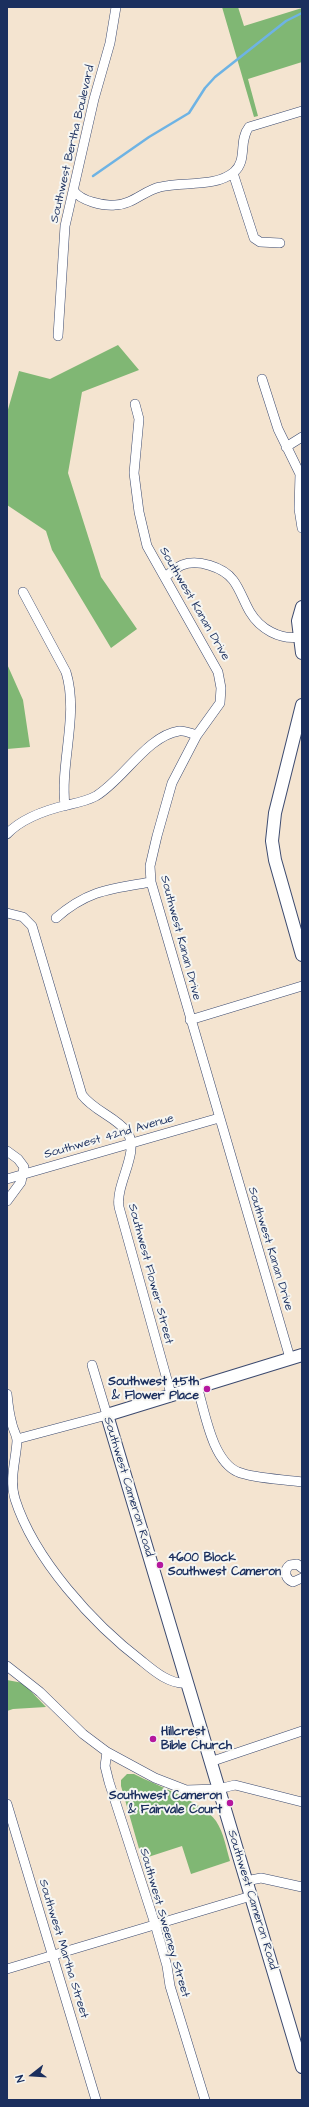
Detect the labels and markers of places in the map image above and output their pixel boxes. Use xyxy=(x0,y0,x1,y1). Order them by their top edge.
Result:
place label: Southwest 45th & Flower Place xyxy=(108,1375,199,1403)
marker: Southwest 45th & Flower Place xyxy=(202,1384,212,1394)
place label: 4600 Block Southwest Cameron xyxy=(168,1551,281,1579)
marker: 4600 Block Southwest Cameron xyxy=(155,1560,165,1570)
place label: Hillcrest Bible Church xyxy=(161,1725,232,1753)
marker: Hillcrest Bible Church xyxy=(148,1734,158,1744)
place label: Southwest Cameron & Fairvale Court xyxy=(109,1789,222,1817)
marker: Southwest Cameron & Fairvale Court xyxy=(225,1798,235,1808)

